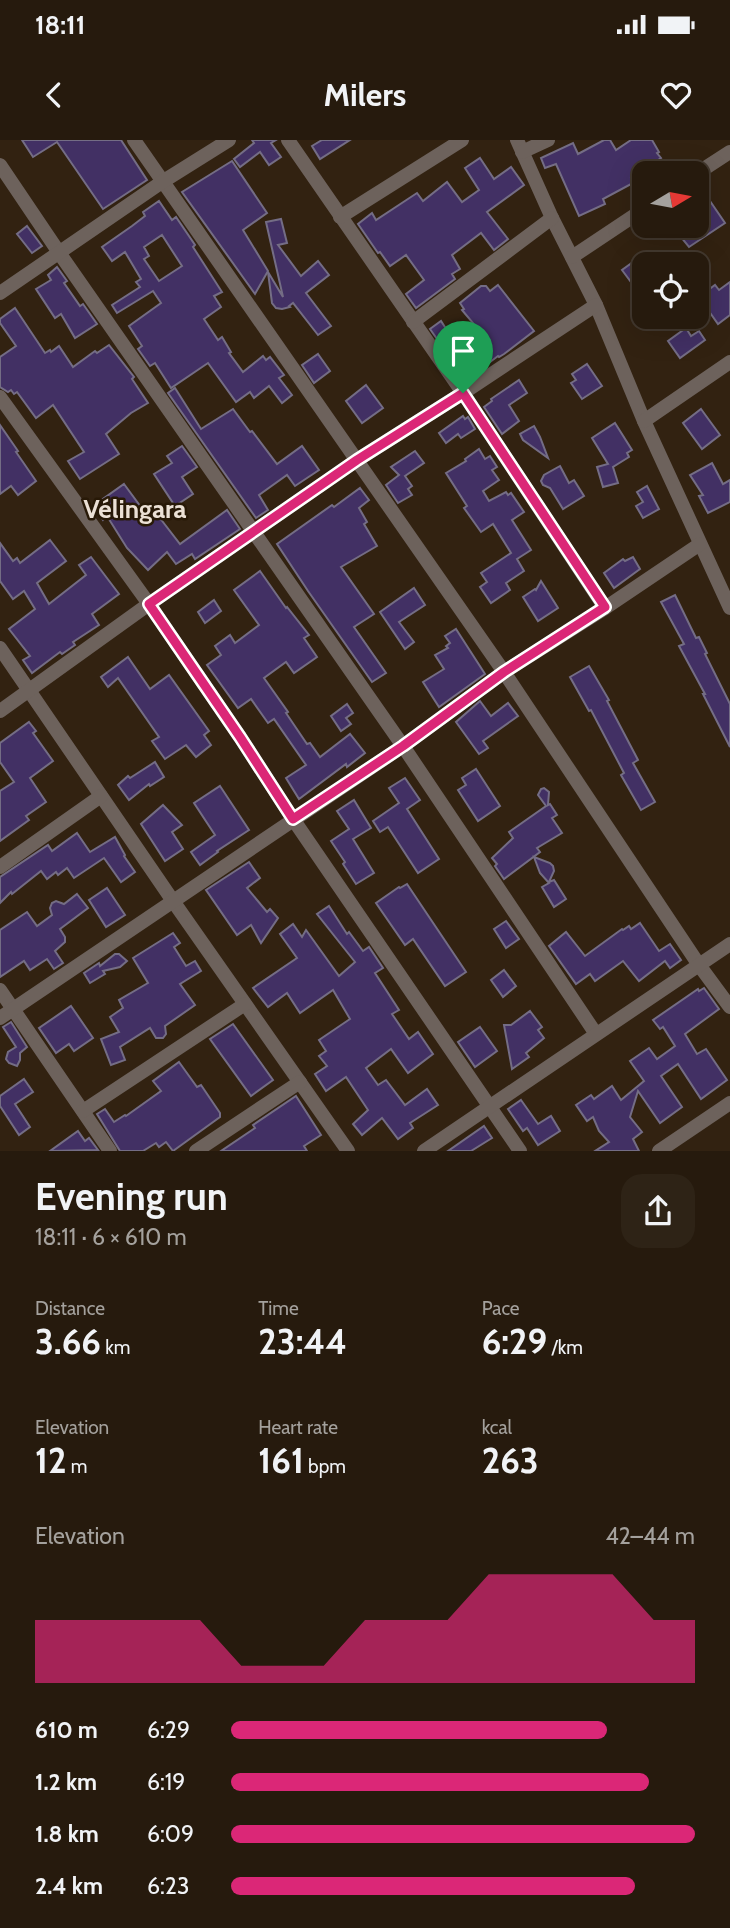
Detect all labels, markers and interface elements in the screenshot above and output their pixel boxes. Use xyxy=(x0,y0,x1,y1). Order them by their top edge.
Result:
text: 18:11 xyxy=(35,9,85,41)
text: Milers xyxy=(324,75,406,114)
icon: back xyxy=(35,76,73,114)
icon: heart xyxy=(657,76,695,114)
north arrow xyxy=(632,161,709,238)
map controls xyxy=(632,161,709,329)
button: locate xyxy=(632,252,709,329)
pin xyxy=(433,321,493,393)
icon: arrive xyxy=(444,332,482,370)
district label: Vélingara xyxy=(84,493,187,525)
text: Evening run xyxy=(35,1173,228,1220)
button: share xyxy=(621,1174,695,1248)
text: 18:11 · 6 × 610 m xyxy=(35,1223,187,1251)
text: Distance xyxy=(35,1297,105,1320)
text: Time xyxy=(258,1297,299,1320)
text: Pace xyxy=(482,1297,520,1320)
text: 3.66 xyxy=(35,1320,101,1363)
text: 23:44 xyxy=(258,1320,347,1363)
text: 6:29 xyxy=(482,1320,547,1363)
text: km xyxy=(101,1336,130,1359)
text: /km xyxy=(547,1336,583,1359)
text: Elevation xyxy=(35,1416,109,1439)
text: Heart rate xyxy=(258,1416,338,1439)
text: kcal xyxy=(482,1416,512,1439)
text: 12 xyxy=(35,1439,66,1482)
text: 161 xyxy=(258,1439,304,1482)
text: 263 xyxy=(482,1439,539,1482)
text: m xyxy=(66,1455,87,1478)
text: bpm xyxy=(304,1455,346,1478)
text: Elevation xyxy=(35,1522,125,1550)
text: 42–44 m xyxy=(606,1522,695,1550)
text: 610 m xyxy=(35,1716,98,1744)
text: 6:29 xyxy=(147,1716,190,1744)
text: 1.2 km xyxy=(35,1768,97,1796)
text: 6:19 xyxy=(147,1768,185,1796)
text: 1.8 km xyxy=(35,1820,99,1848)
text: 6:09 xyxy=(147,1820,194,1848)
text: 2.4 km xyxy=(35,1872,103,1900)
text: 6:23 xyxy=(147,1872,189,1900)

